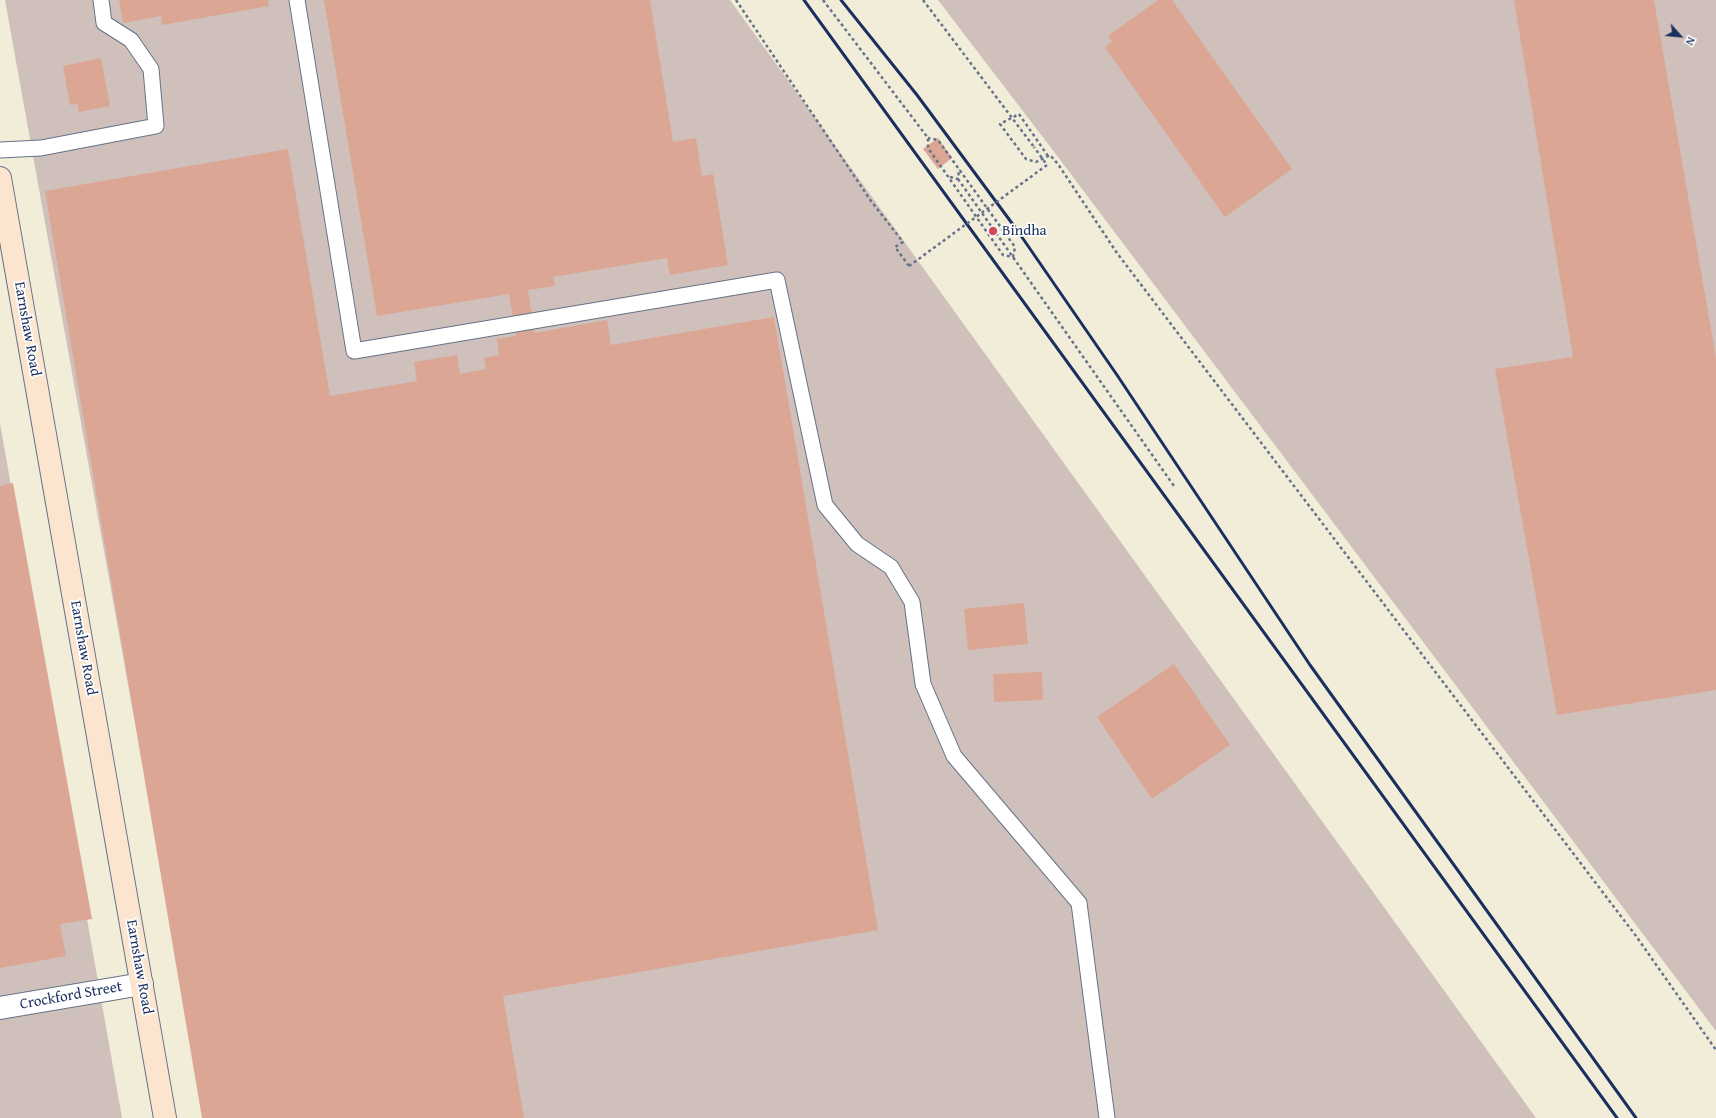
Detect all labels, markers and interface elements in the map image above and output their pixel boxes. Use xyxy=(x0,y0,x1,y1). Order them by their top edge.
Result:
north arrow xyxy=(1660,16,1700,56)
text: N xyxy=(1682,35,1699,48)
place label: Bindha xyxy=(1002,222,1047,240)
marker: Bindha xyxy=(987,225,999,237)
street label: Earnshaw Road xyxy=(10,280,44,378)
street label: Earnshaw Road xyxy=(66,599,100,697)
street label: Earnshaw Road xyxy=(122,918,156,1016)
street label: Crockford Street xyxy=(18,978,124,1014)

